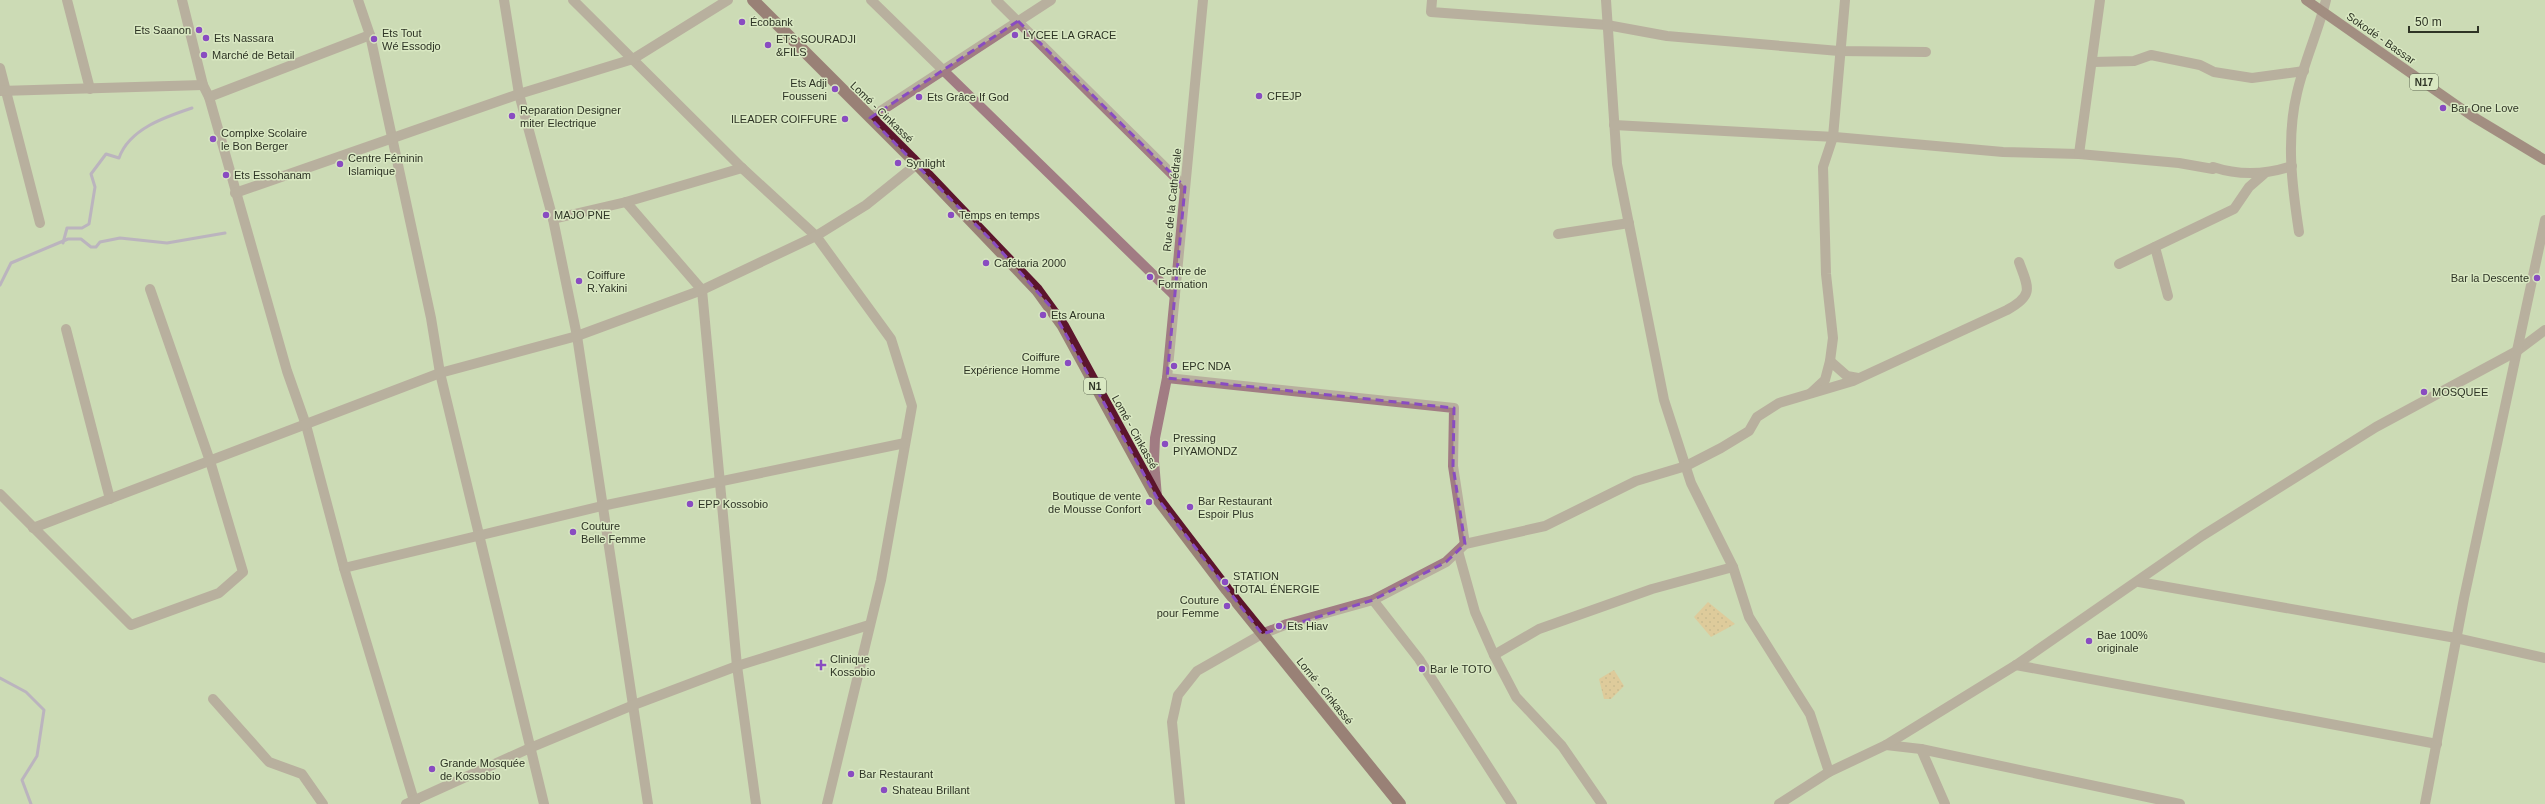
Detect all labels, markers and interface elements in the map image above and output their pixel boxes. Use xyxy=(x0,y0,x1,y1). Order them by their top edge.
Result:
scale bar xyxy=(2409,8,2478,34)
street label: Sokodé - Bassar xyxy=(2344,10,2418,66)
text: 50 m xyxy=(2415,15,2442,29)
place label: Écobank xyxy=(750,16,793,28)
marker: Écobank xyxy=(737,17,747,27)
place label: Ets Saanon xyxy=(134,24,191,36)
marker: Ets Saanon xyxy=(194,25,204,35)
place label: Ets Tout Wé Essodjo xyxy=(382,27,441,52)
place label: LYCEE LA GRACE xyxy=(1023,29,1116,41)
marker: LYCEE LA GRACE xyxy=(1010,30,1020,40)
place label: Ets Nassara xyxy=(214,32,275,44)
marker: Ets Nassara xyxy=(201,33,211,43)
place label: ETS SOURADJI &FILS xyxy=(776,33,856,58)
marker: Ets Tout Wé Essodjo xyxy=(369,34,379,44)
marker: ETS SOURADJI &FILS xyxy=(763,40,773,50)
place label: Marché de Betail xyxy=(212,49,295,61)
marker: Marché de Betail xyxy=(199,50,209,60)
road number: N17 xyxy=(2410,74,2438,90)
place label: Ets Adji Fousseni xyxy=(782,77,827,102)
street label: Lomé - Cinkassé xyxy=(848,79,916,145)
marker: Ets Adji Fousseni xyxy=(830,84,840,94)
place label: CFEJP xyxy=(1267,90,1302,102)
place label: Ets Grâce If God xyxy=(927,91,1009,103)
marker: CFEJP xyxy=(1254,91,1264,101)
marker: Ets Grâce If God xyxy=(914,92,924,102)
place label: Bar One Love xyxy=(2451,102,2519,114)
marker: Bar One Love xyxy=(2438,103,2448,113)
place label: Reparation Designer miter Electrique xyxy=(520,104,621,129)
marker: Reparation Designer miter Electrique xyxy=(507,111,517,121)
place label: lLEADER COIFFURE xyxy=(731,113,837,125)
marker: lLEADER COIFFURE xyxy=(840,114,850,124)
place label: Complxe Scolaire le Bon Berger xyxy=(221,127,307,152)
marker: Complxe Scolaire le Bon Berger xyxy=(208,134,218,144)
street label: Rue de la Cathédrale xyxy=(1161,148,1183,252)
place label: Centre Féminin Islamique xyxy=(348,152,423,177)
place label: Synlight xyxy=(906,157,945,169)
marker: Synlight xyxy=(893,158,903,168)
marker: Centre Féminin Islamique xyxy=(335,159,345,169)
place label: Ets Essohanam xyxy=(234,169,311,181)
marker: Ets Essohanam xyxy=(221,170,231,180)
place label: MAJO PNE xyxy=(554,209,610,221)
place label: Temps en temps xyxy=(959,209,1040,221)
marker: MAJO PNE xyxy=(541,210,551,220)
marker: Temps en temps xyxy=(946,210,956,220)
place label: Cafétaria 2000 xyxy=(994,257,1066,269)
marker: Cafétaria 2000 xyxy=(981,258,991,268)
place label: Centre de Formation xyxy=(1158,265,1208,290)
place label: Coiffure R.Yakini xyxy=(587,269,627,294)
marker: Centre de Formation xyxy=(1145,272,1155,282)
place label: Bar la Descente xyxy=(2451,272,2529,284)
marker: Bar la Descente xyxy=(2532,273,2542,283)
marker: Coiffure R.Yakini xyxy=(574,276,584,286)
place label: Ets Arouna xyxy=(1051,309,1106,321)
marker: Ets Arouna xyxy=(1038,310,1048,320)
place label: Coiffure Expérience Homme xyxy=(963,351,1060,376)
marker: Coiffure Expérience Homme xyxy=(1063,358,1073,368)
place label: EPC NDA xyxy=(1182,360,1232,372)
marker: EPC NDA xyxy=(1169,361,1179,371)
road number: N1 xyxy=(1084,378,1106,394)
place label: MOSQUEE xyxy=(2432,386,2488,398)
marker: MOSQUEE xyxy=(2419,387,2429,397)
street label: Lomé - Cinkassé xyxy=(1110,393,1160,471)
place label: Pressing PIYAMONDZ xyxy=(1173,432,1238,457)
marker: Pressing PIYAMONDZ xyxy=(1160,439,1170,449)
place label: Boutique de vente de Mousse Confort xyxy=(1048,490,1141,515)
place label: Bar Restaurant Espoir Plus xyxy=(1198,495,1272,520)
marker: Boutique de vente de Mousse Confort xyxy=(1144,497,1154,507)
place label: EPP Kossobio xyxy=(698,498,768,510)
marker: EPP Kossobio xyxy=(685,499,695,509)
marker: Bar Restaurant Espoir Plus xyxy=(1185,502,1195,512)
place label: Couture Belle Femme xyxy=(581,520,646,545)
marker: Couture Belle Femme xyxy=(568,527,578,537)
place label: STATION TOTAL ÉNERGIE xyxy=(1233,570,1320,595)
marker: STATION TOTAL ÉNERGIE xyxy=(1220,577,1230,587)
place label: Couture pour Femme xyxy=(1157,594,1219,619)
marker: Couture pour Femme xyxy=(1222,601,1232,611)
place label: Ets Hiav xyxy=(1287,620,1328,632)
marker: Ets Hiav xyxy=(1274,621,1284,631)
place label: Bae 100% originale xyxy=(2097,629,2148,654)
marker: Bae 100% originale xyxy=(2084,636,2094,646)
place label: Clinique Kossobio xyxy=(830,653,875,678)
street label: Lomé - Cinkassé xyxy=(1294,655,1356,727)
marker: Clinique Kossobio xyxy=(815,659,827,671)
place label: Bar le TOTO xyxy=(1430,663,1492,675)
marker: Bar le TOTO xyxy=(1417,664,1427,674)
place label: Grande Mosquée de Kossobio xyxy=(440,757,525,782)
marker: Grande Mosquée de Kossobio xyxy=(427,764,437,774)
place label: Bar Restaurant xyxy=(859,768,933,780)
marker: Bar Restaurant xyxy=(846,769,856,779)
place label: Shateau Brillant xyxy=(892,784,970,796)
marker: Shateau Brillant xyxy=(879,785,889,795)

